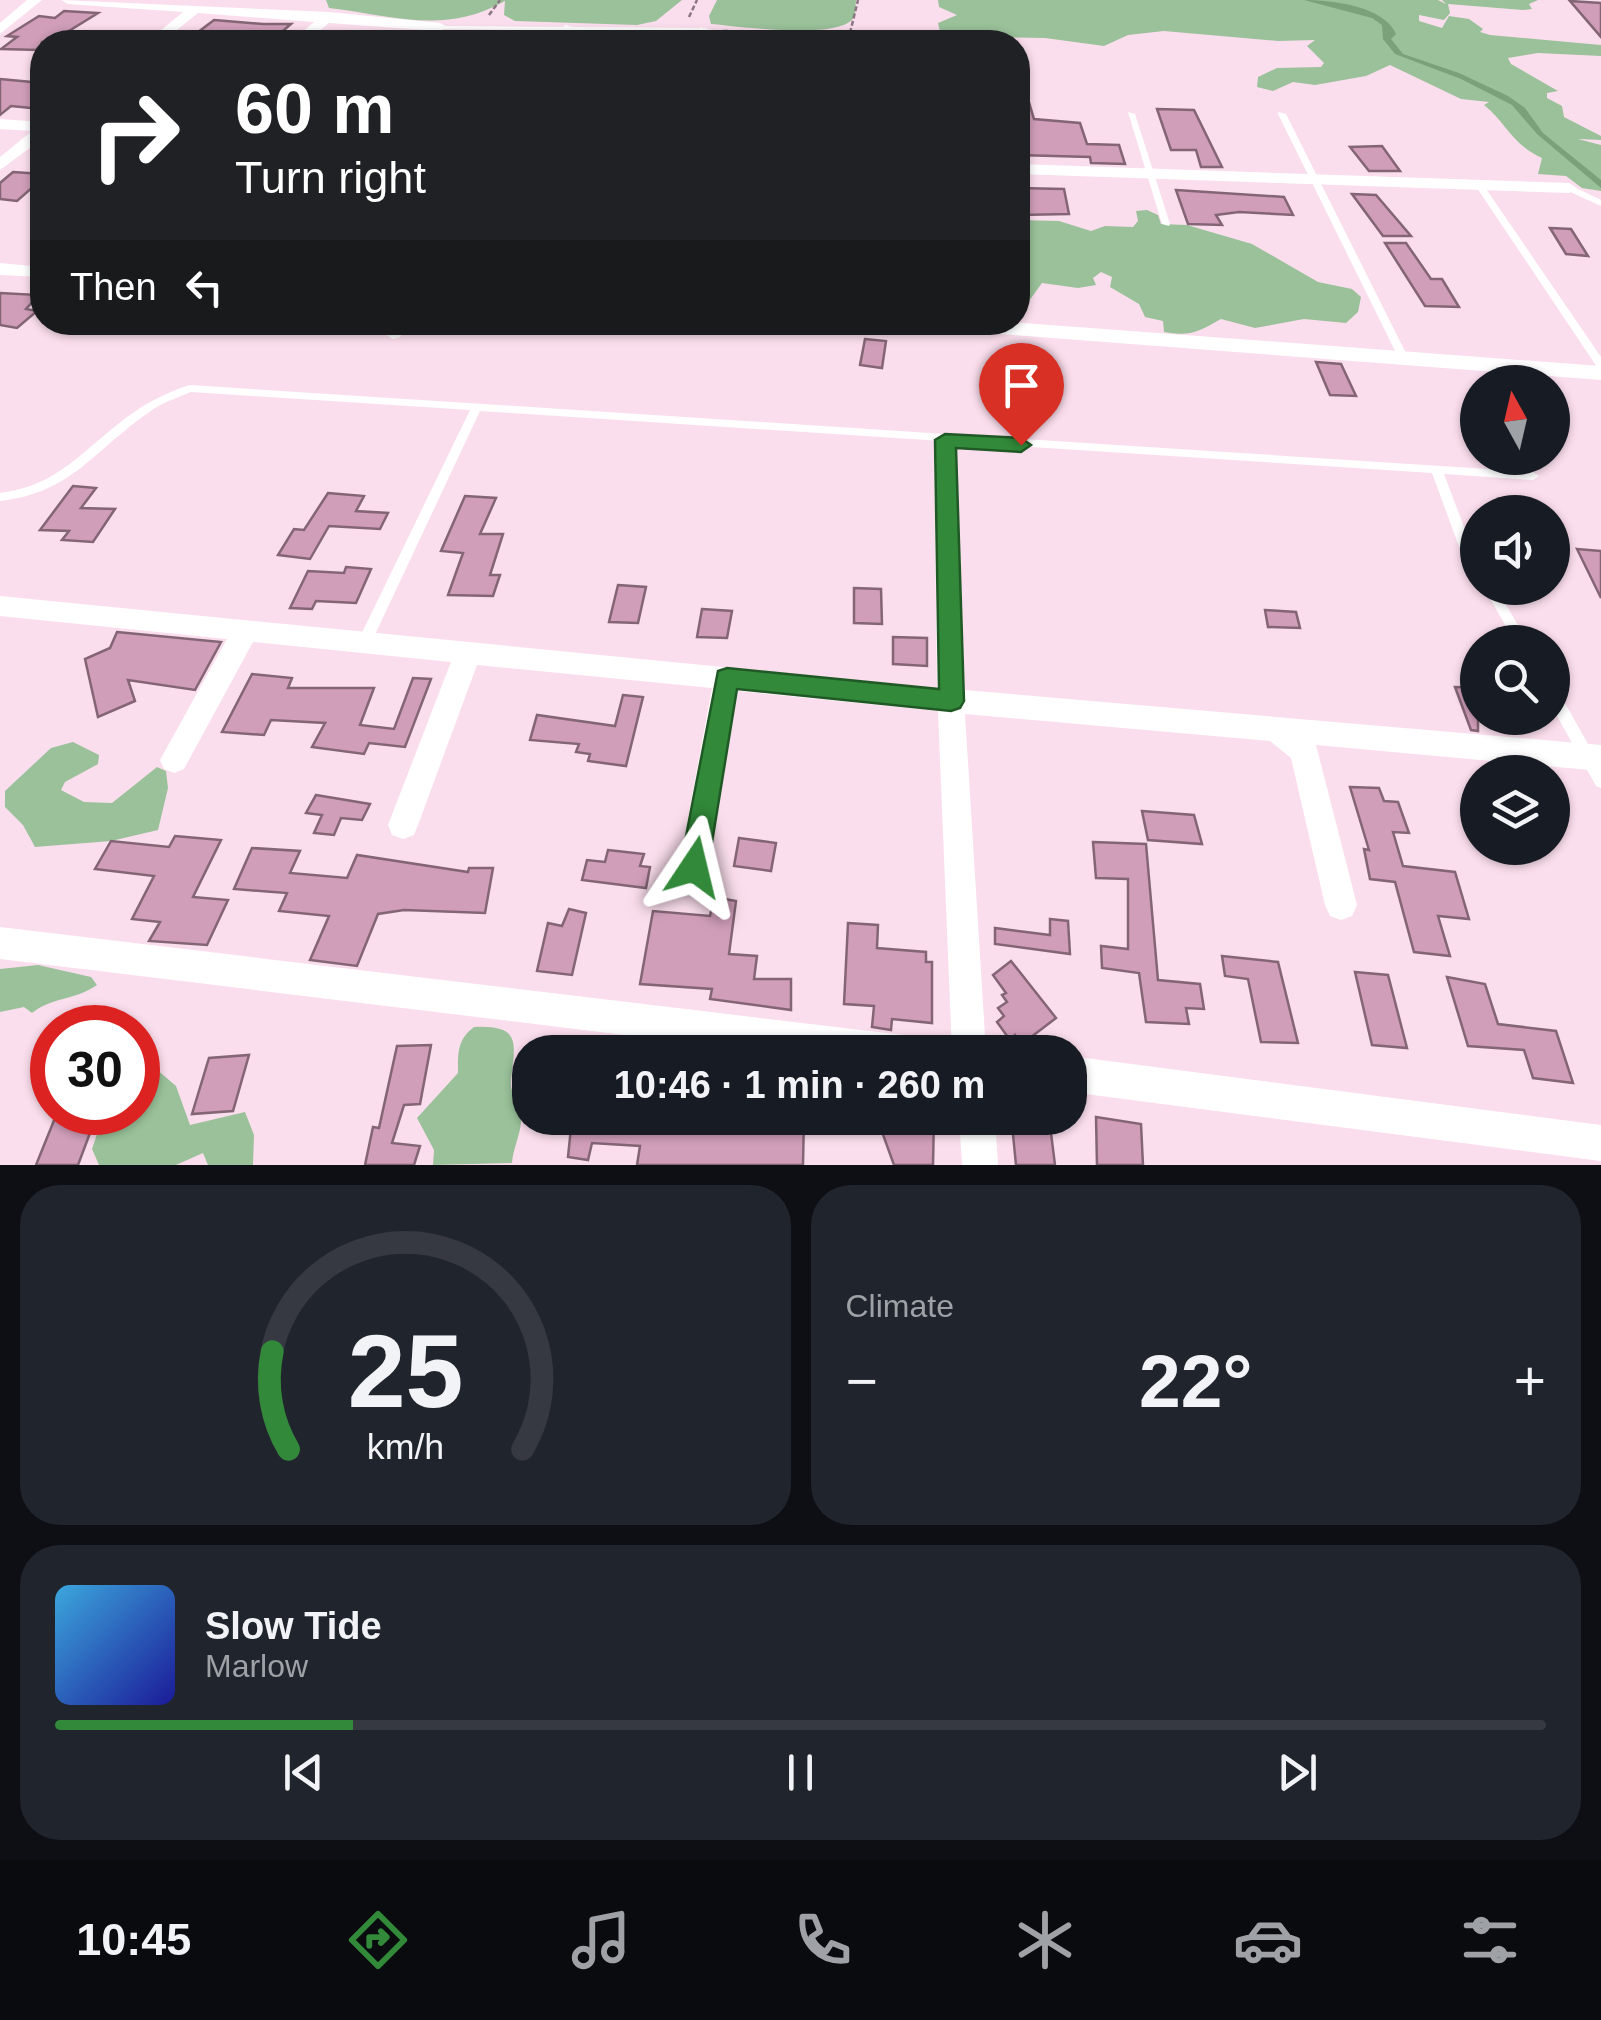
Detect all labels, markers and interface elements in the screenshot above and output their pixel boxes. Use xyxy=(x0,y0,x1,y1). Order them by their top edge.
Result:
icon: right xyxy=(70,70,200,200)
text: 60 m xyxy=(235,70,395,148)
text: Turn right xyxy=(235,152,426,203)
icon: left xyxy=(177,260,232,315)
text: Then xyxy=(70,266,157,308)
pin xyxy=(979,343,1064,446)
icon: arrive xyxy=(994,358,1049,413)
north arrow xyxy=(1460,365,1570,475)
map controls xyxy=(1460,365,1570,865)
button: sound xyxy=(1460,495,1570,605)
button: search xyxy=(1460,625,1570,735)
button: layers xyxy=(1460,755,1570,865)
position arrow xyxy=(642,815,746,919)
speed limit sign: 30 xyxy=(30,1005,160,1135)
text: 10:46 · 1 min · 260 m xyxy=(614,1064,985,1106)
text: Climate xyxy=(846,1288,954,1324)
text: 25 xyxy=(347,1313,463,1429)
text: 22° xyxy=(1139,1339,1252,1423)
text: − xyxy=(846,1350,878,1412)
text: + xyxy=(1514,1350,1546,1412)
text: km/h xyxy=(367,1427,444,1467)
text: Slow Tide xyxy=(205,1605,382,1647)
text: Marlow xyxy=(205,1648,308,1684)
icon: previous xyxy=(276,1745,331,1800)
icon: pause xyxy=(773,1745,828,1800)
icon: next xyxy=(1270,1745,1325,1800)
icon: directions xyxy=(343,1905,413,1975)
icon: music xyxy=(566,1905,636,1975)
icon: phone xyxy=(788,1905,858,1975)
icon: climate xyxy=(1010,1905,1080,1975)
icon: car xyxy=(1233,1905,1303,1975)
icon: filters xyxy=(1455,1905,1525,1975)
text: 10:45 xyxy=(76,1914,191,1965)

